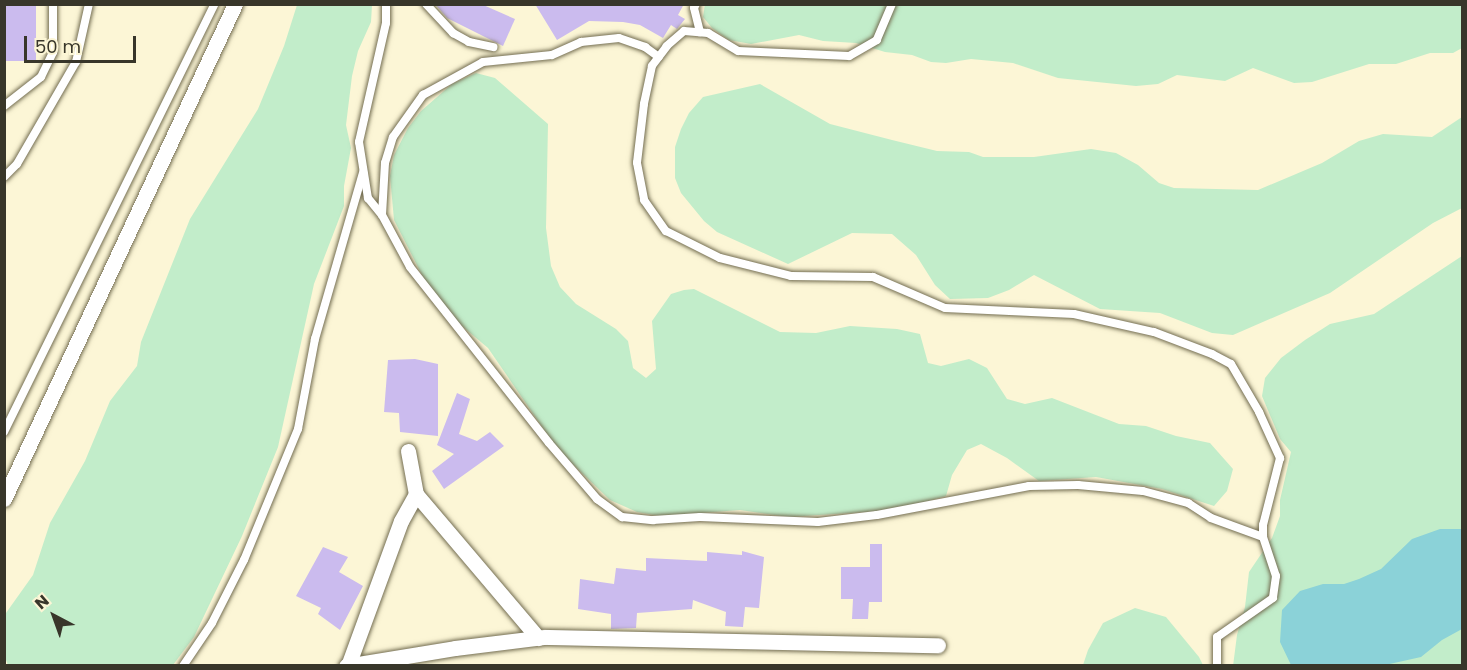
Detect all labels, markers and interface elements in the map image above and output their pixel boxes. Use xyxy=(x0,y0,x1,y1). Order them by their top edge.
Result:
scale bar xyxy=(27,24,140,62)
text: 50 m xyxy=(35,34,81,59)
north arrow xyxy=(24,586,84,646)
text: N xyxy=(30,589,54,615)

